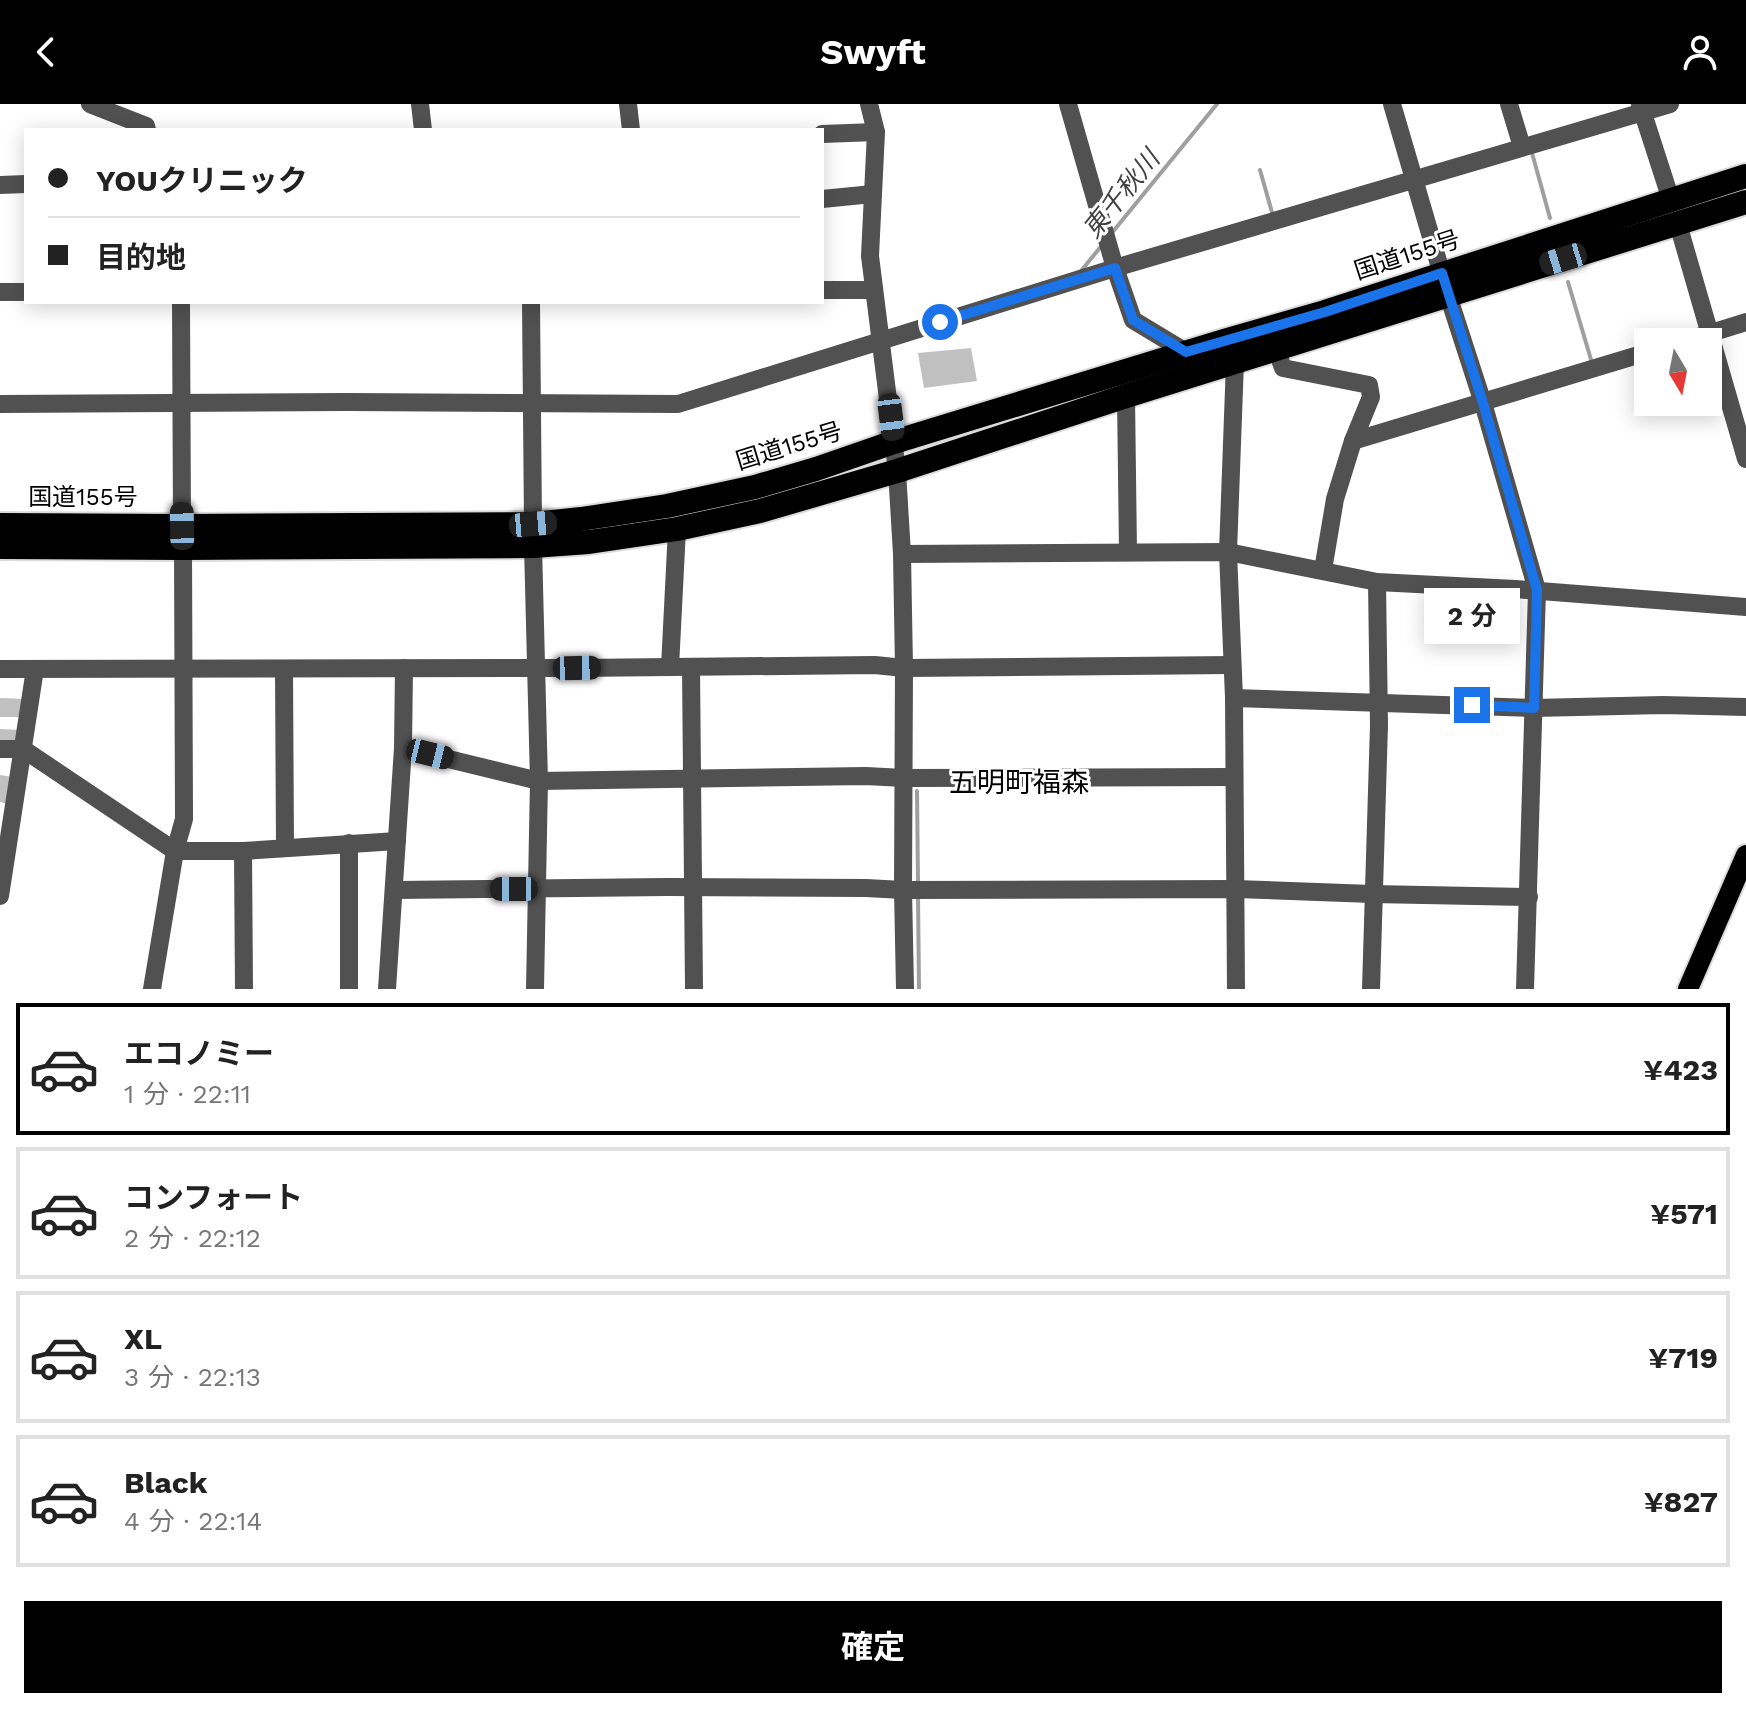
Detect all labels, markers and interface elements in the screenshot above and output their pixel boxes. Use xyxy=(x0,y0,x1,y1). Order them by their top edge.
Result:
icon: back xyxy=(24,30,68,74)
icon: person xyxy=(1678,30,1722,74)
text: Swyft xyxy=(820,31,926,73)
water label: 東千秋川 xyxy=(1077,142,1167,244)
text: YOUクリニック xyxy=(96,163,308,198)
street label: 国道155号 xyxy=(1351,225,1463,285)
text: 目的地 xyxy=(96,240,186,275)
car xyxy=(1537,241,1589,277)
route start xyxy=(922,304,958,340)
north arrow xyxy=(1634,328,1722,416)
map controls xyxy=(1634,328,1722,416)
car xyxy=(876,392,906,442)
street label: 国道155号 xyxy=(733,417,845,475)
street label: 国道155号 xyxy=(28,483,138,511)
car xyxy=(170,502,194,550)
car xyxy=(508,510,558,538)
callout: 2 分 xyxy=(1424,589,1520,645)
text: 2 分 xyxy=(1448,601,1496,631)
car xyxy=(553,656,601,680)
route end xyxy=(1454,687,1490,723)
car xyxy=(404,737,456,771)
district label: 五明町福森 xyxy=(949,766,1089,799)
car xyxy=(490,877,538,901)
icon: car xyxy=(28,1033,100,1105)
text: エコノミー xyxy=(124,1036,274,1071)
text: ¥423 xyxy=(1643,1052,1718,1087)
text: 1 分 · 22:11 xyxy=(124,1079,251,1109)
icon: car xyxy=(28,1177,100,1249)
text: コンフォート xyxy=(124,1180,303,1215)
text: ¥571 xyxy=(1650,1196,1718,1231)
text: 2 分 · 22:12 xyxy=(124,1223,261,1253)
icon: car xyxy=(28,1321,100,1393)
text: XL xyxy=(124,1321,162,1356)
text: ¥719 xyxy=(1648,1340,1718,1375)
text: 3 分 · 22:13 xyxy=(124,1362,261,1392)
icon: car xyxy=(28,1465,100,1537)
text: Black xyxy=(124,1465,208,1500)
text: ¥827 xyxy=(1644,1484,1718,1519)
text: 4 分 · 22:14 xyxy=(124,1506,262,1536)
button: 確定 xyxy=(24,1601,1722,1693)

